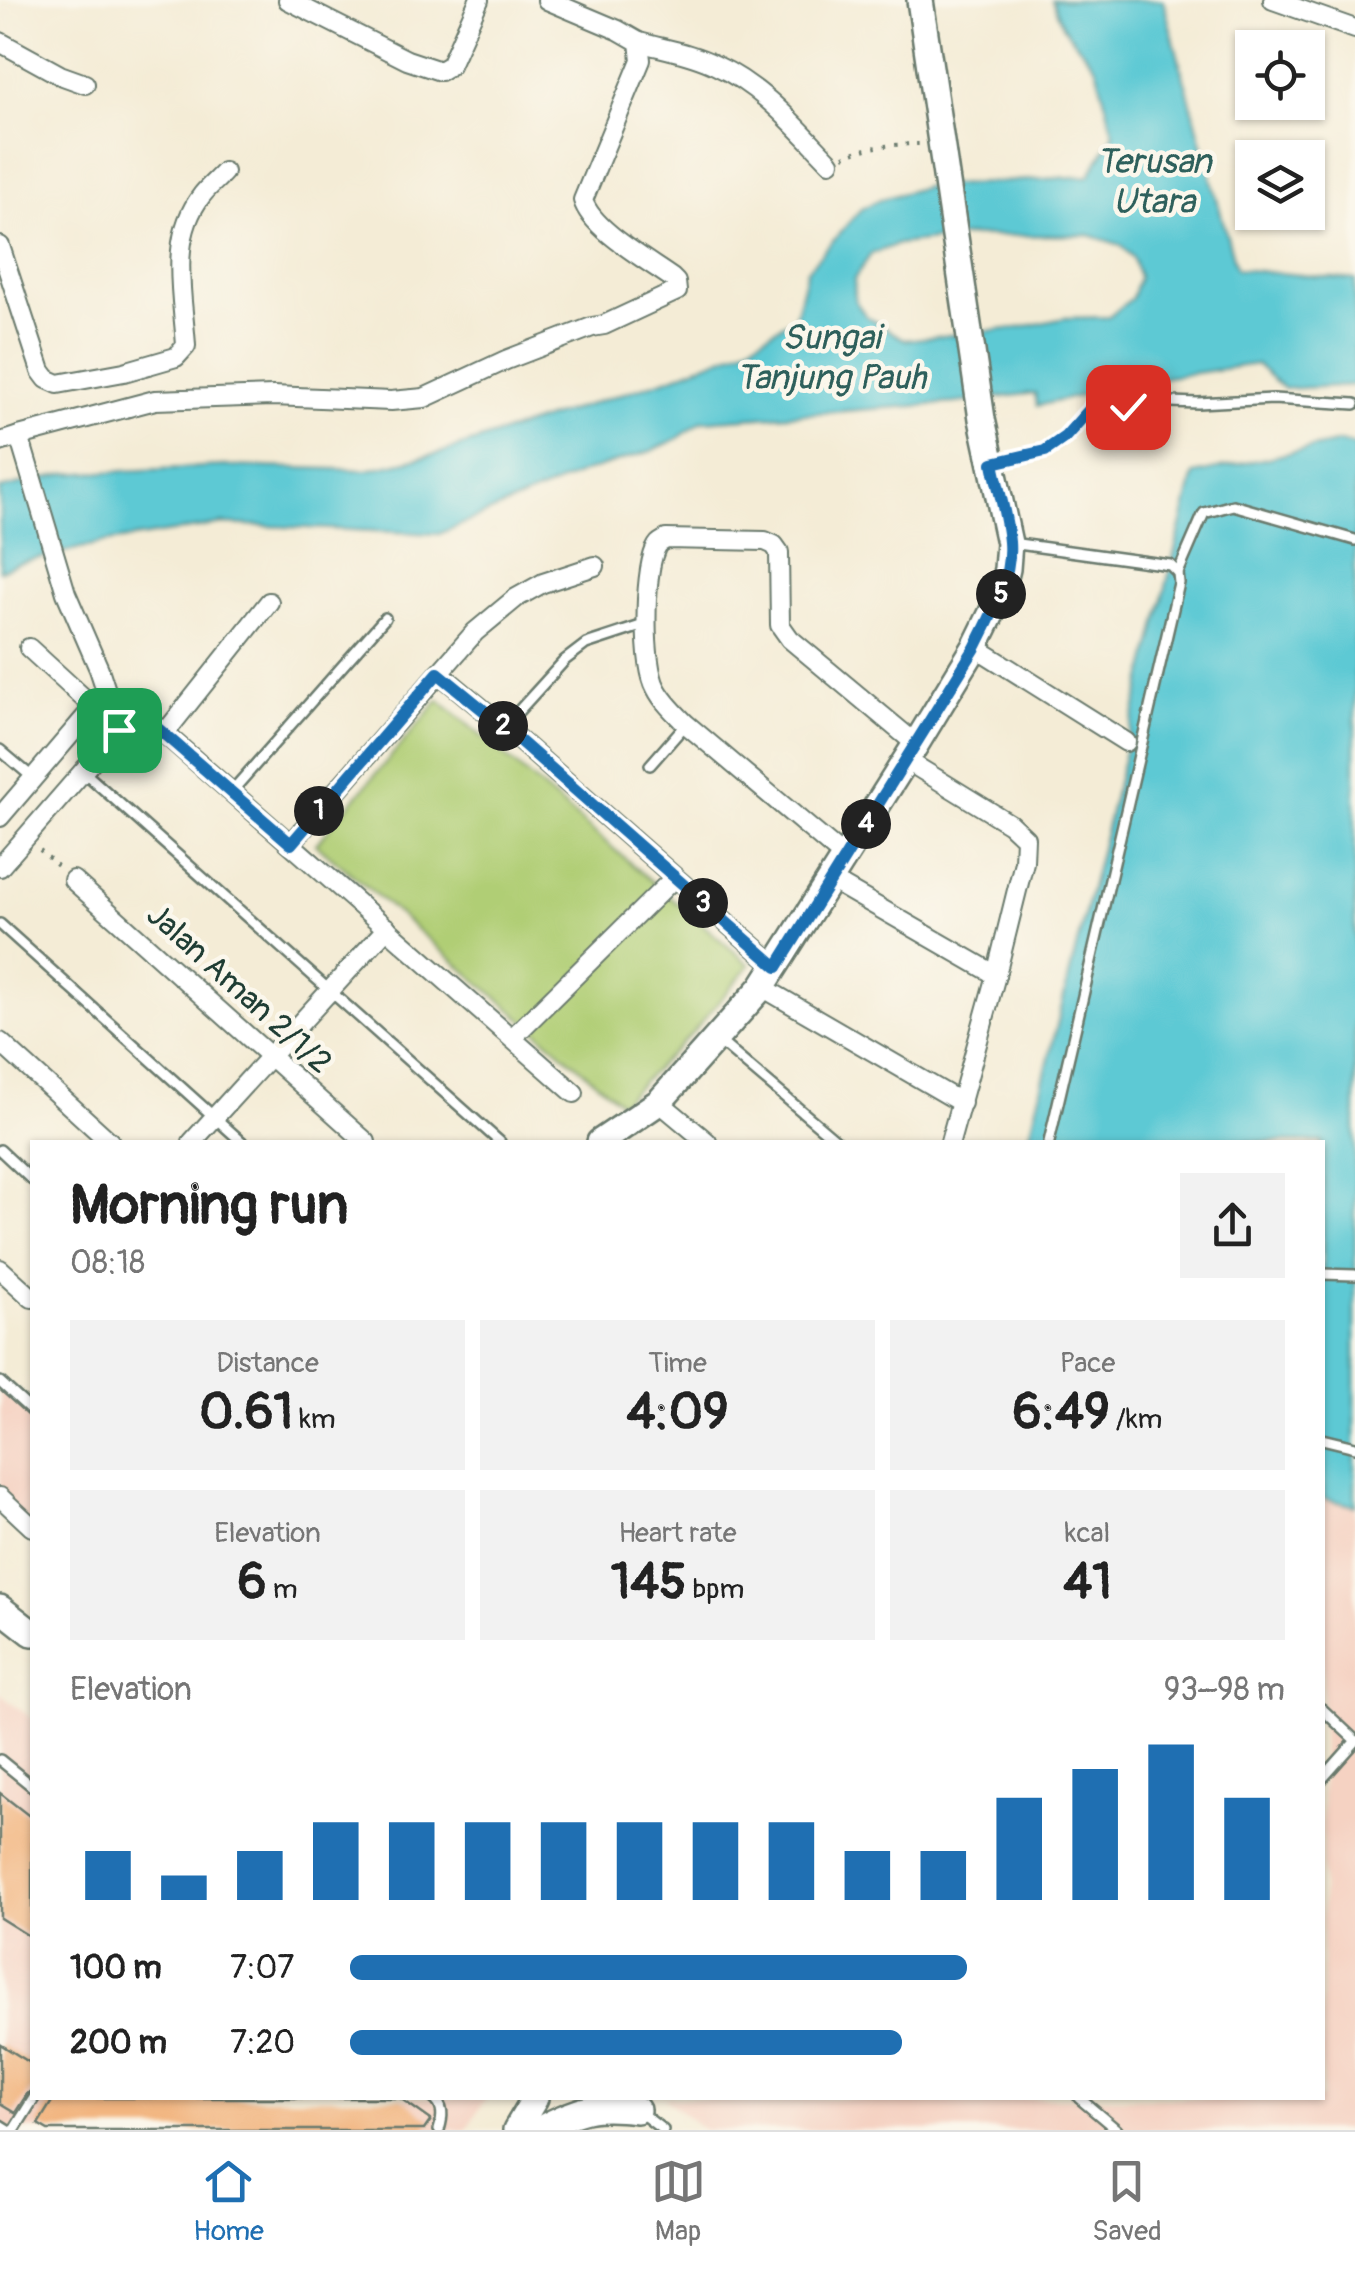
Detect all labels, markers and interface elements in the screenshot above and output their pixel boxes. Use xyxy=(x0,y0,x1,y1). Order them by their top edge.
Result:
map controls xyxy=(1235,30,1325,230)
button: locate xyxy=(1235,30,1325,120)
water label: Terusan Utara xyxy=(1096,140,1214,224)
button: layers xyxy=(1235,140,1325,230)
water label: Sungai Tanjung Pauh xyxy=(736,316,929,400)
pin xyxy=(1086,365,1171,450)
icon: check xyxy=(1101,380,1156,435)
pin: 5 xyxy=(976,569,1026,619)
text: 5 xyxy=(993,576,1009,611)
pin xyxy=(77,688,162,773)
pin: 2 xyxy=(478,701,528,751)
icon: arrive xyxy=(92,703,147,758)
text: 2 xyxy=(495,708,511,743)
pin: 1 xyxy=(294,786,344,836)
text: 1 xyxy=(314,793,324,828)
pin: 4 xyxy=(841,799,891,849)
text: 4 xyxy=(858,806,874,841)
pin: 3 xyxy=(678,878,728,928)
text: 3 xyxy=(695,885,711,920)
street label: Jalan Aman 2/1/2 xyxy=(138,895,340,1083)
text: Morning run xyxy=(70,1171,348,1240)
button: share xyxy=(1180,1173,1285,1278)
text: 08:18 xyxy=(70,1243,145,1283)
text: Distance xyxy=(216,1346,319,1381)
text: Time xyxy=(648,1346,707,1381)
text: Pace xyxy=(1060,1346,1115,1381)
text: 0.61 xyxy=(199,1381,293,1444)
text: 4:09 xyxy=(626,1381,729,1444)
text: 6:49 xyxy=(1013,1381,1110,1444)
text: km xyxy=(293,1402,336,1437)
text: /km xyxy=(1110,1402,1162,1437)
text: Elevation xyxy=(214,1516,321,1551)
text: Heart rate xyxy=(618,1516,737,1551)
text: kcal xyxy=(1065,1516,1110,1551)
text: 6 xyxy=(237,1551,267,1614)
text: 145 xyxy=(611,1551,686,1614)
text: 41 xyxy=(1063,1551,1112,1614)
text: m xyxy=(267,1572,298,1607)
text: bpm xyxy=(686,1572,744,1607)
text: Elevation xyxy=(70,1670,192,1710)
text: 93–98 m xyxy=(1164,1670,1285,1710)
text: 100 m xyxy=(70,1948,162,1988)
text: 7:07 xyxy=(230,1948,294,1988)
text: 200 m xyxy=(70,2023,167,2063)
text: 7:20 xyxy=(230,2023,295,2063)
tab: Home xyxy=(193,2154,264,2249)
tab: Map xyxy=(651,2154,706,2249)
tab: Saved xyxy=(1092,2154,1162,2249)

